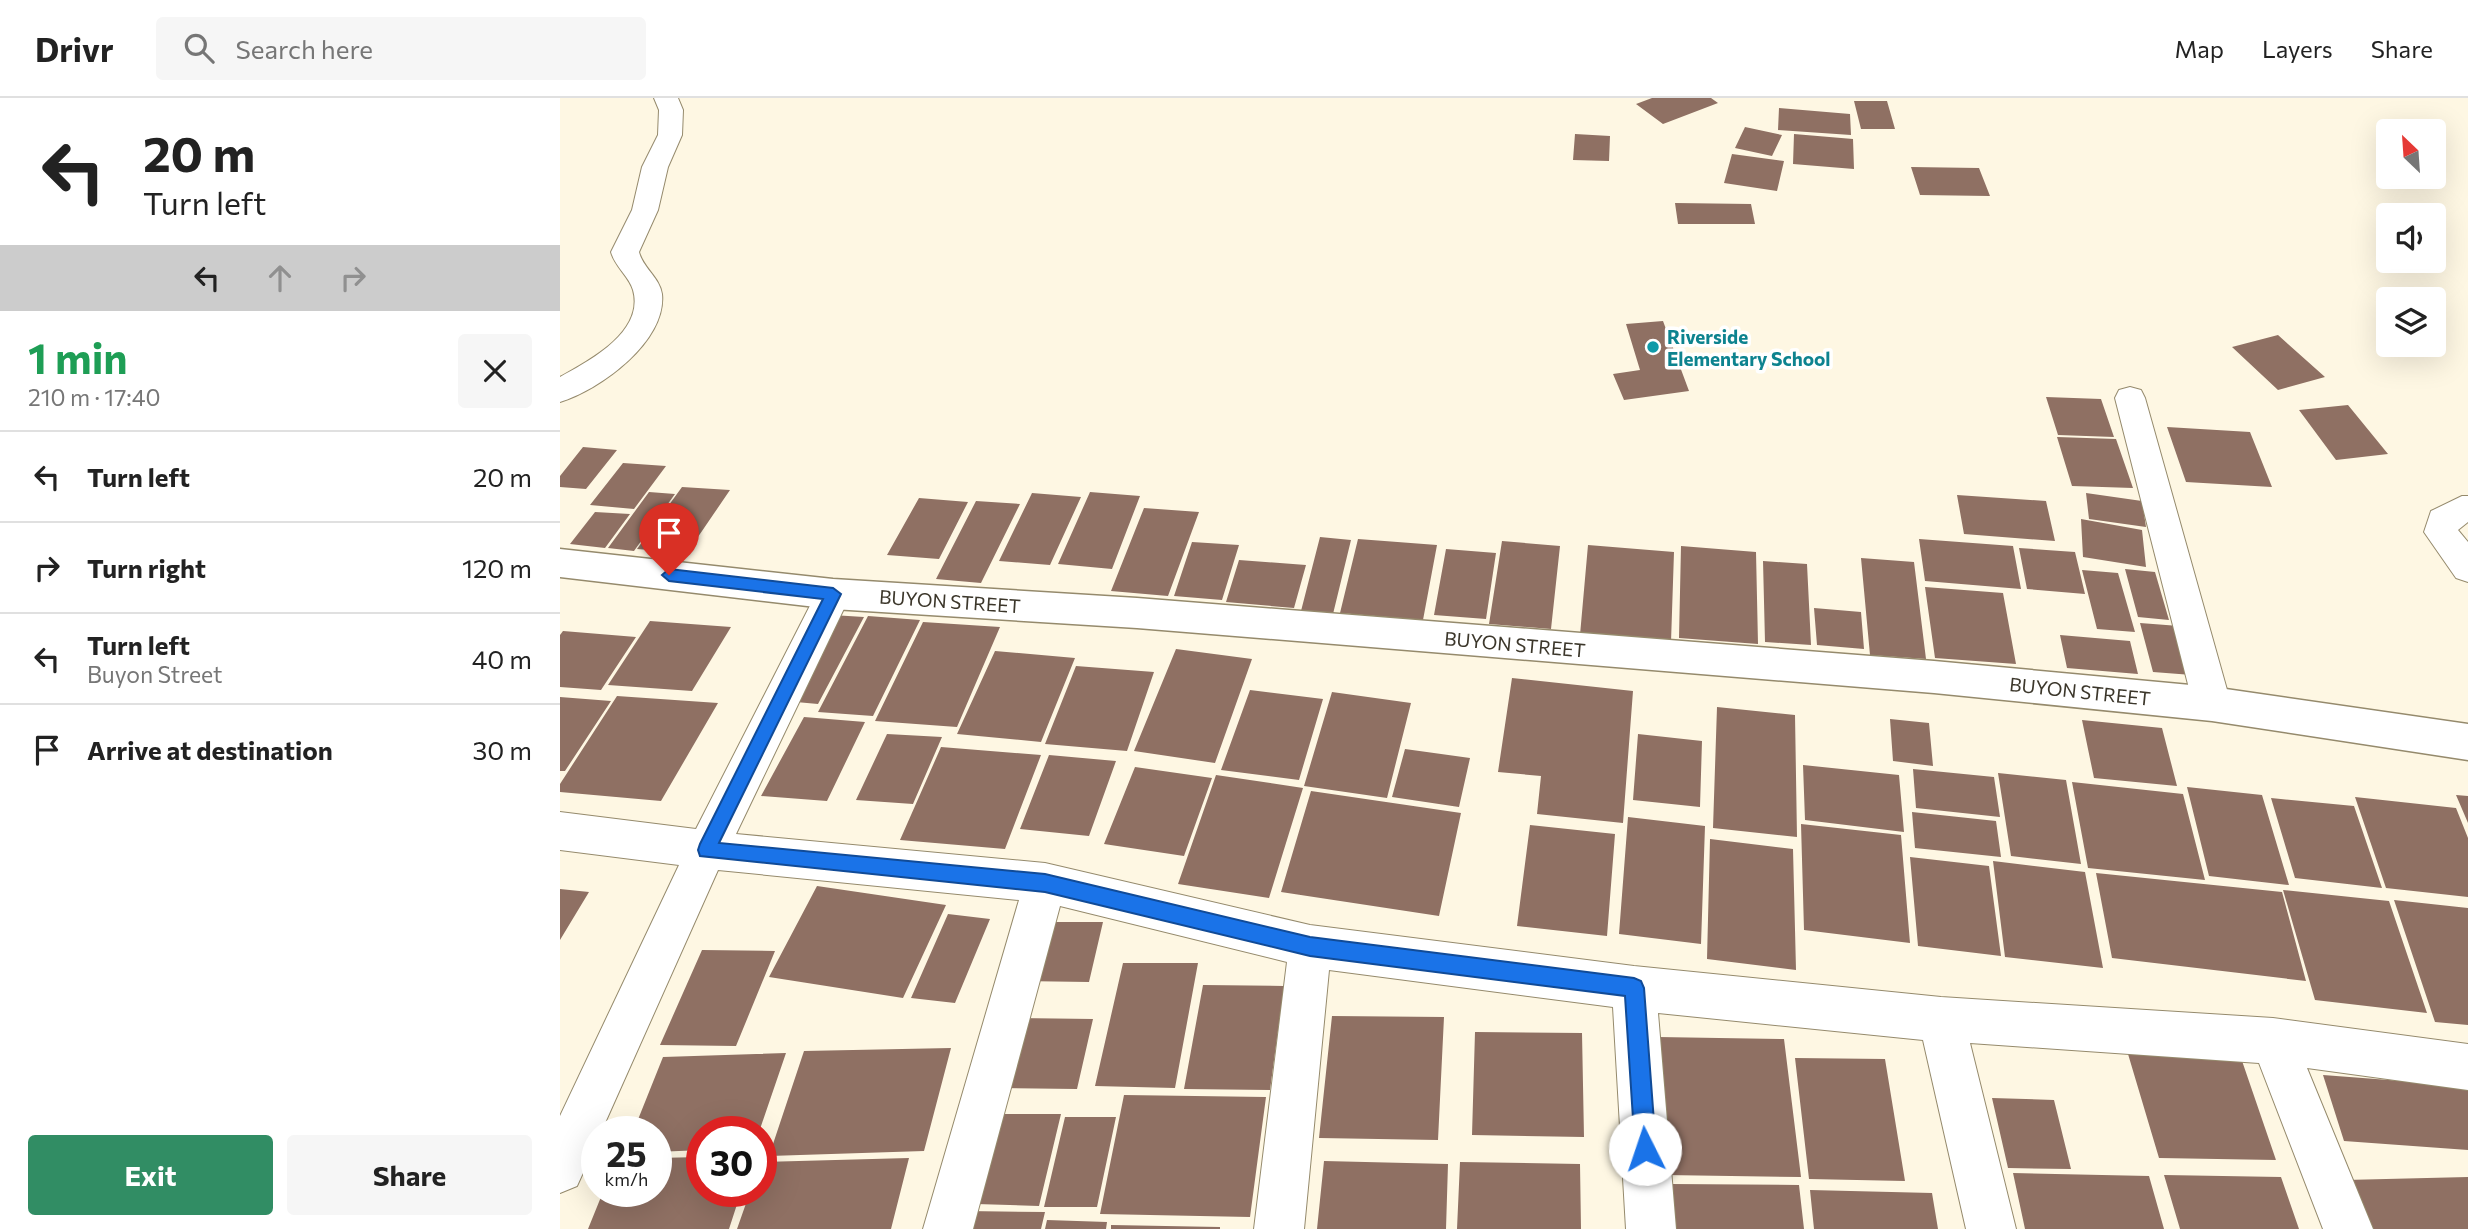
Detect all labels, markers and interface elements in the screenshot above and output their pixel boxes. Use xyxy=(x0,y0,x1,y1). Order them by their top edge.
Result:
search box xyxy=(156,17,646,80)
text: Drivr xyxy=(35,28,114,69)
icon: search xyxy=(180,29,218,67)
text: Search here xyxy=(236,33,373,64)
text: Map xyxy=(2175,34,2224,63)
text: Layers xyxy=(2262,34,2333,63)
text: Share xyxy=(2371,34,2433,63)
north arrow xyxy=(2376,119,2446,189)
map controls xyxy=(2376,119,2446,357)
text: 20 m xyxy=(143,122,255,182)
icon: left xyxy=(28,126,119,217)
text: Turn left xyxy=(143,182,267,222)
button: sound xyxy=(2376,203,2446,273)
icon: left xyxy=(188,259,226,297)
icon: ahead xyxy=(261,259,299,297)
icon: right xyxy=(334,259,372,297)
button: layers xyxy=(2376,287,2446,357)
place label: Riverside Elementary School xyxy=(1667,325,1831,370)
text: 1 min xyxy=(28,331,128,383)
button: close xyxy=(458,334,532,408)
marker: Riverside Elementary School xyxy=(1645,339,1661,355)
text: 210 m · 17:40 xyxy=(28,383,161,411)
icon: left xyxy=(28,458,66,496)
text: Turn left xyxy=(87,461,190,492)
text: 20 m xyxy=(473,461,532,492)
pin xyxy=(639,503,699,575)
icon: arrive xyxy=(650,514,688,552)
icon: right xyxy=(28,549,66,587)
text: Turn right xyxy=(87,552,206,583)
text: 120 m xyxy=(462,552,532,583)
street label: BUYON STREET xyxy=(878,585,1022,617)
street label: BUYON STREET xyxy=(1443,626,1587,662)
text: Turn left xyxy=(87,629,190,660)
icon: left xyxy=(28,640,66,678)
text: 40 m xyxy=(472,643,532,674)
text: Buyon Street xyxy=(87,660,223,688)
street label: BUYON STREET xyxy=(2008,672,2152,710)
icon: arrive xyxy=(28,731,66,769)
text: Arrive at destination xyxy=(87,734,333,765)
text: 30 m xyxy=(473,734,532,765)
position arrow xyxy=(1608,1112,1682,1186)
speed limit sign: 30 xyxy=(686,1116,777,1207)
text: 25 xyxy=(606,1131,647,1174)
button: Exit xyxy=(28,1135,273,1215)
button: Share xyxy=(287,1135,532,1215)
text: km/h xyxy=(605,1168,648,1190)

